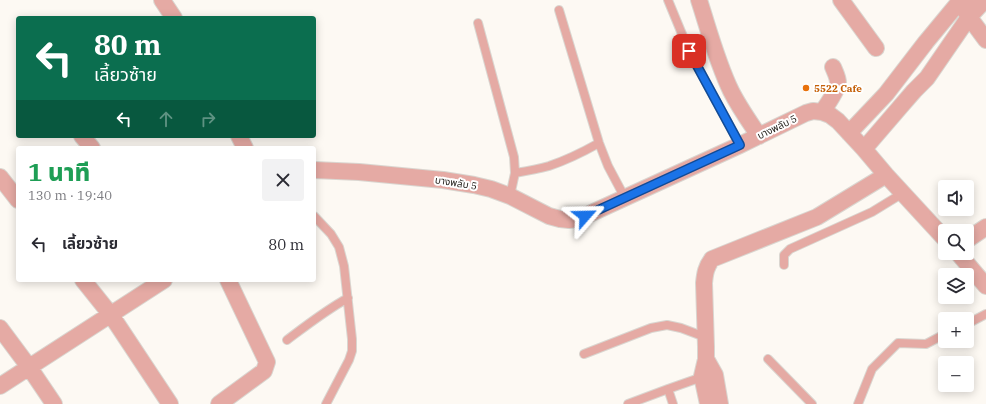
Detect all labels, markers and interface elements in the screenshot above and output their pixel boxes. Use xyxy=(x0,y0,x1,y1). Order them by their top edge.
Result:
text: 80 m xyxy=(94,26,161,63)
icon: left xyxy=(28,32,80,84)
pin xyxy=(672,34,706,68)
icon: arrive xyxy=(678,40,700,62)
text: เลี้ยวซ้าย xyxy=(94,63,157,86)
place label: 5522 Cafe xyxy=(814,82,862,95)
marker: 5522 Cafe xyxy=(801,83,811,93)
icon: left xyxy=(113,108,135,130)
icon: ahead xyxy=(155,108,177,130)
icon: right xyxy=(197,108,219,130)
street label: บางพลับ 5 xyxy=(755,112,799,142)
text: 1 นาที xyxy=(28,156,90,188)
button: close xyxy=(262,159,304,201)
street label: บางพลับ 5 xyxy=(434,173,478,193)
map controls xyxy=(938,180,974,392)
button: sound xyxy=(938,180,974,216)
text: 130 m · 19:40 xyxy=(28,187,112,204)
position arrow xyxy=(564,195,606,237)
button: search xyxy=(938,224,974,260)
icon: left xyxy=(28,233,50,255)
text: เลี้ยวซ้าย xyxy=(62,234,118,253)
text: 80 m xyxy=(268,235,304,254)
button: layers xyxy=(938,268,974,304)
button: + xyxy=(938,312,974,348)
button: − xyxy=(938,356,974,392)

